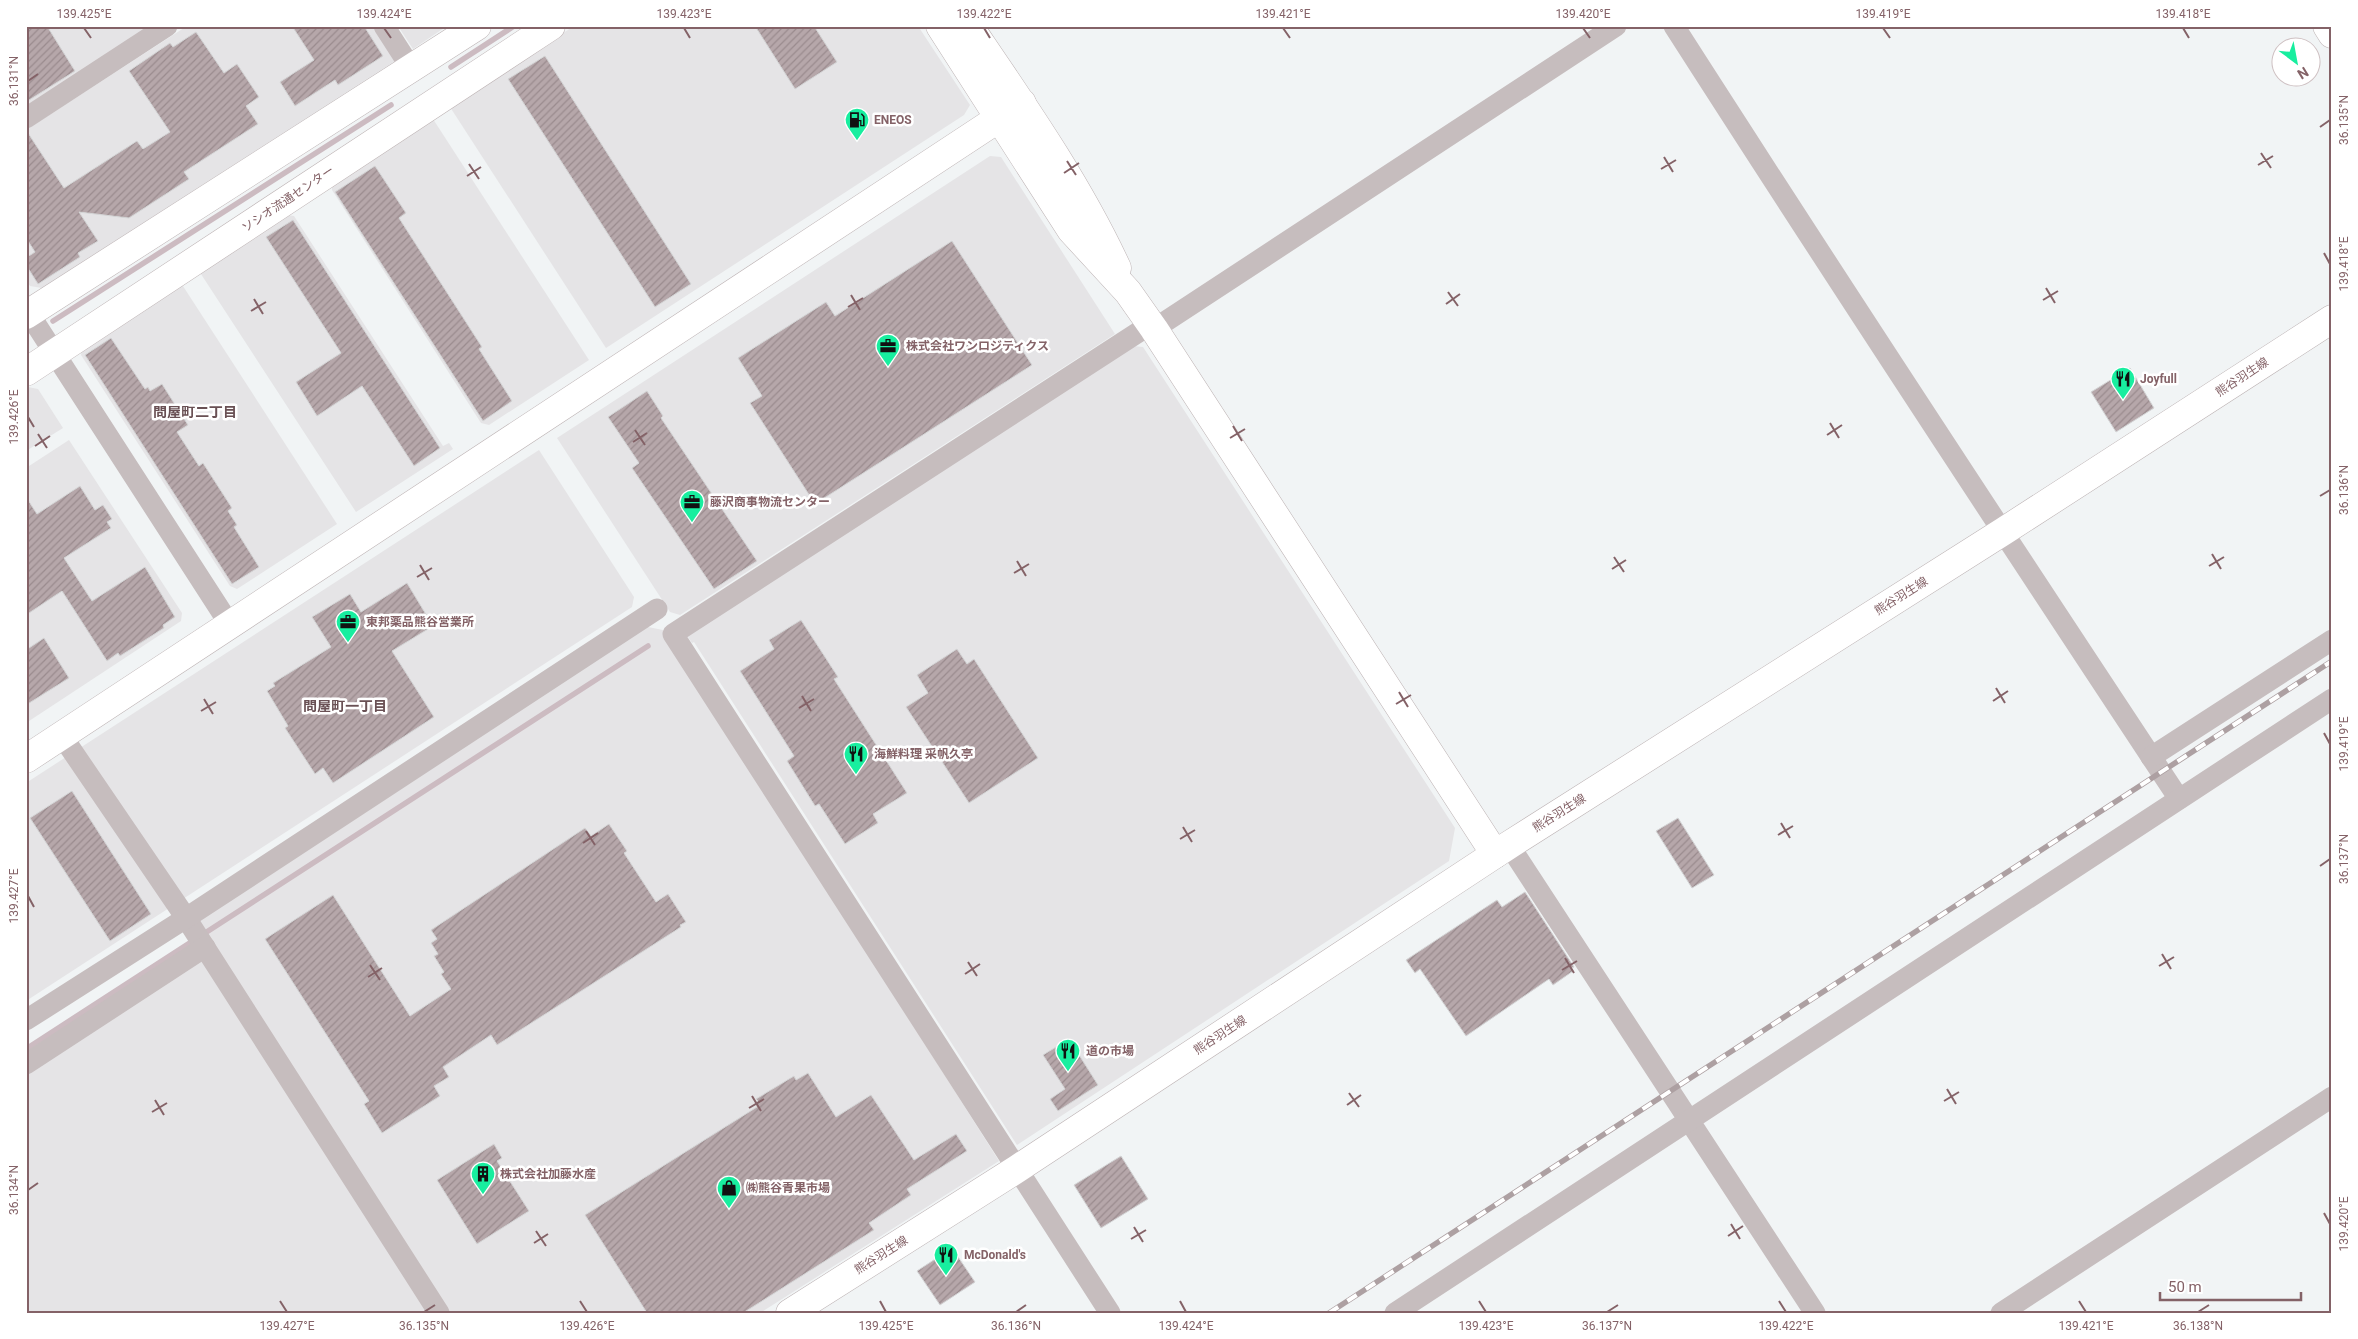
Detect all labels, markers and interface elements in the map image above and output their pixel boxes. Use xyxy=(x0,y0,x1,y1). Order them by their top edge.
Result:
text: 139.425°E xyxy=(57,7,112,21)
text: 139.424°E xyxy=(357,7,412,21)
text: 139.423°E xyxy=(657,7,712,21)
text: 139.422°E xyxy=(957,7,1012,21)
text: 139.421°E xyxy=(1256,7,1311,21)
text: 139.420°E xyxy=(1556,7,1611,21)
text: 139.419°E xyxy=(1856,7,1911,21)
text: 139.418°E xyxy=(2156,7,2211,21)
north arrow xyxy=(2270,38,2320,88)
text: 36.131°N xyxy=(7,56,21,106)
text: N xyxy=(2294,64,2311,82)
text: 36.135°N xyxy=(2337,95,2351,145)
fuel station icon: ENEOS xyxy=(844,107,870,141)
place label: ENEOS xyxy=(874,113,912,127)
street label: ソシオ流通センター xyxy=(239,163,337,235)
text: 139.418°E xyxy=(2337,236,2351,291)
office icon: 株式会社ワンロジティクス xyxy=(875,333,901,367)
place label: 株式会社ワンロジティクス xyxy=(906,339,1049,353)
street label: 熊谷羽生線 xyxy=(2213,355,2271,399)
restaurant icon: Joyfull xyxy=(2110,366,2136,400)
place label: Joyfull xyxy=(2140,372,2177,386)
text: 139.426°E xyxy=(7,389,21,444)
district label: 問屋町二丁目 xyxy=(153,404,237,420)
text: 36.136°N xyxy=(2337,465,2351,515)
office icon: 藤沢商事物流センター xyxy=(679,489,705,523)
place label: 藤沢商事物流センター xyxy=(710,495,830,509)
street label: 熊谷羽生線 xyxy=(1872,574,1930,618)
office icon: 東邦薬品熊谷営業所 xyxy=(335,609,361,643)
place label: 東邦薬品熊谷営業所 xyxy=(366,615,474,629)
district label: 問屋町一丁目 xyxy=(303,698,387,714)
text: 139.419°E xyxy=(2337,716,2351,771)
restaurant icon: 海鮮料理 采帆久亭 xyxy=(843,741,869,775)
place label: 海鮮料理 采帆久亭 xyxy=(874,747,973,761)
street label: 熊谷羽生線 xyxy=(1530,791,1588,835)
text: 36.137°N xyxy=(2337,834,2351,884)
text: 139.427°E xyxy=(7,868,21,923)
street label: 熊谷羽生線 xyxy=(1191,1013,1249,1057)
restaurant icon: 道の市場 xyxy=(1055,1038,1081,1072)
place label: 道の市場 xyxy=(1086,1044,1134,1058)
building icon: 株式会社加藤水産 xyxy=(470,1161,496,1195)
text: 36.134°N xyxy=(7,1165,21,1215)
place label: 株式会社加藤水産 xyxy=(500,1167,596,1181)
shop icon: ㈱熊谷青果市場 xyxy=(716,1175,742,1209)
place label: ㈱熊谷青果市場 xyxy=(746,1181,830,1195)
text: 139.420°E xyxy=(2337,1196,2351,1251)
street label: 熊谷羽生線 xyxy=(852,1233,910,1277)
restaurant icon: McDonald's xyxy=(933,1242,959,1276)
place label: McDonald's xyxy=(964,1248,1026,1262)
scale bar xyxy=(2160,1269,2302,1301)
text: 50 m xyxy=(2168,1278,2202,1296)
text: 139.427°E xyxy=(260,1319,315,1333)
text: 36.135°N xyxy=(399,1319,449,1333)
text: 139.426°E xyxy=(560,1319,615,1333)
text: 139.425°E xyxy=(859,1319,914,1333)
text: 36.136°N xyxy=(991,1319,1041,1333)
text: 139.424°E xyxy=(1159,1319,1214,1333)
text: 139.423°E xyxy=(1459,1319,1514,1333)
text: 36.137°N xyxy=(1582,1319,1632,1333)
text: 139.422°E xyxy=(1759,1319,1814,1333)
text: 139.421°E xyxy=(2059,1319,2114,1333)
text: 36.138°N xyxy=(2173,1319,2223,1333)

